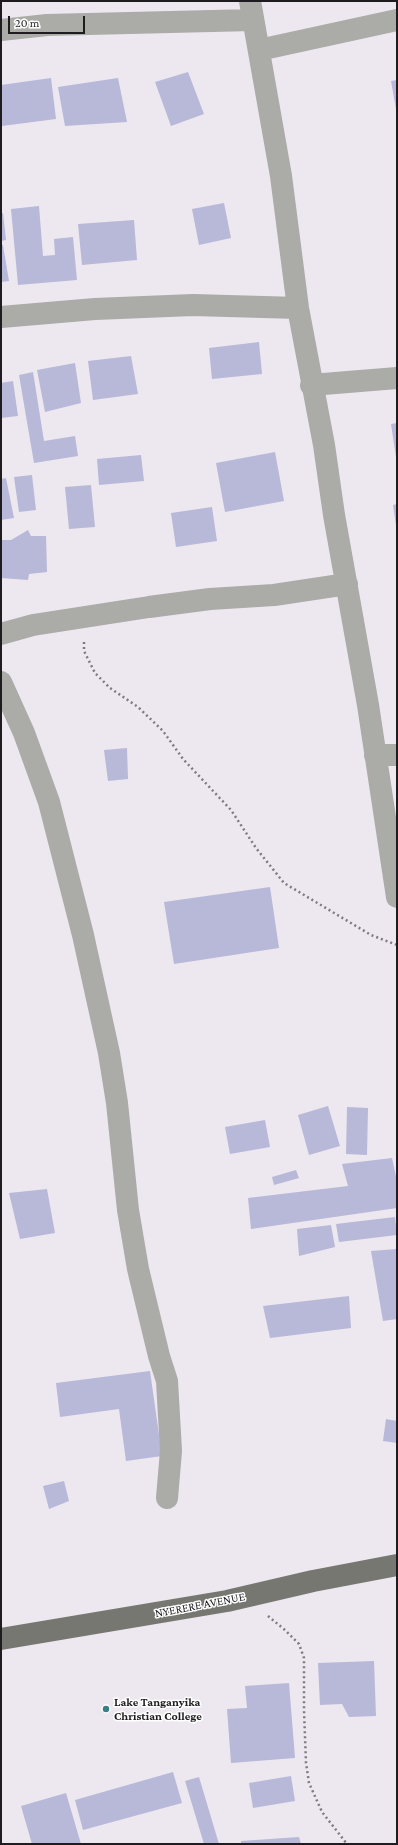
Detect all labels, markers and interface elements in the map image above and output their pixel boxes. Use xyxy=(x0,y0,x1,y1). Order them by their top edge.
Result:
scale bar xyxy=(10,8,87,34)
text: 20 m xyxy=(15,16,39,30)
street label: NYERERE AVENUE xyxy=(154,1589,246,1621)
place label: Lake Tanganyika Christian College xyxy=(114,1695,202,1723)
marker: Lake Tanganyika Christian College xyxy=(101,1704,111,1714)

